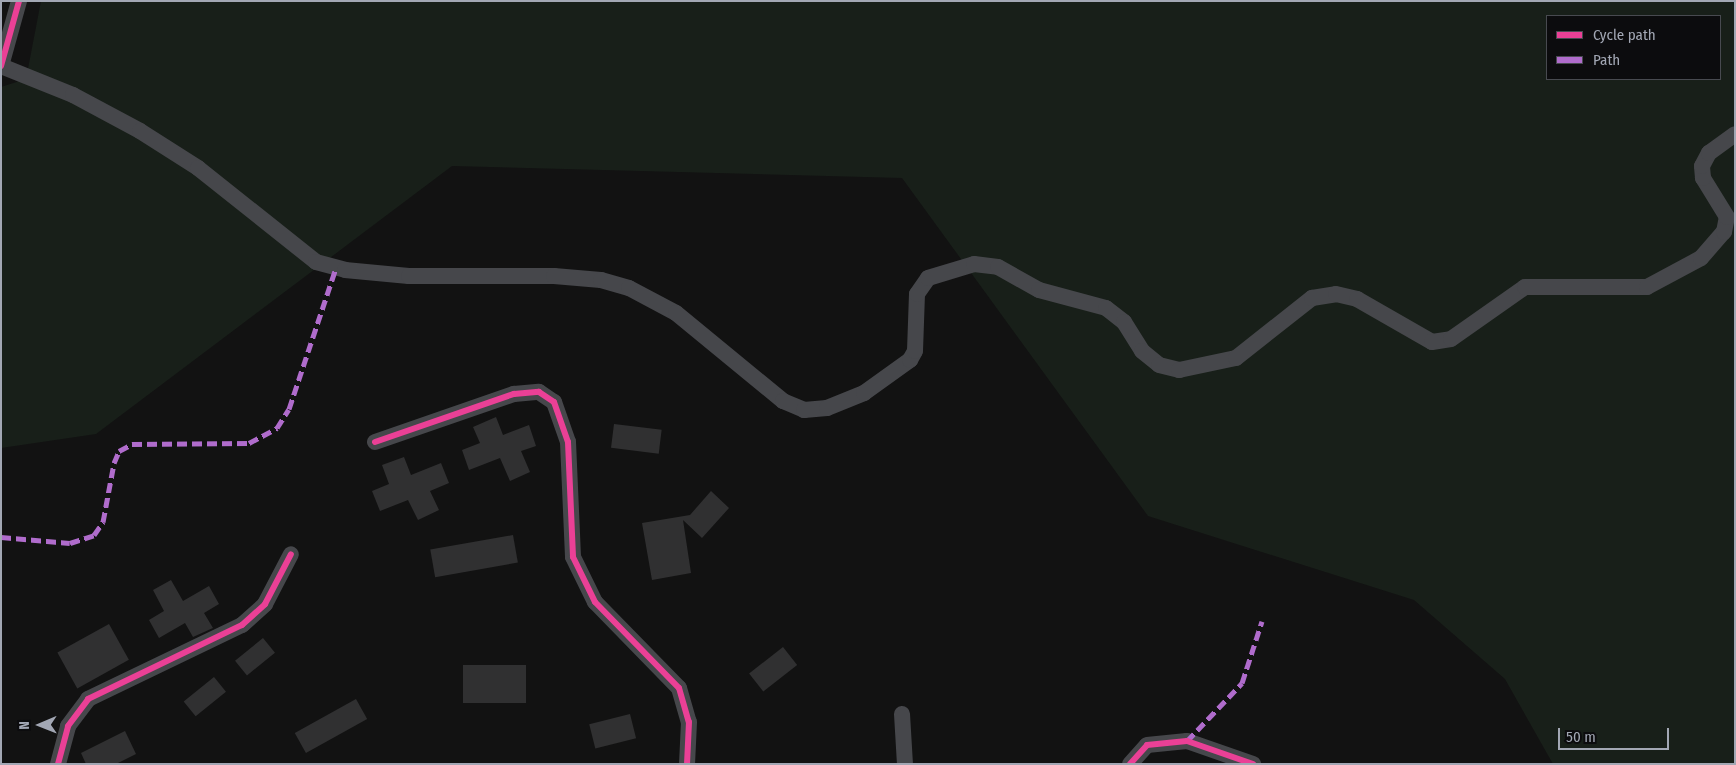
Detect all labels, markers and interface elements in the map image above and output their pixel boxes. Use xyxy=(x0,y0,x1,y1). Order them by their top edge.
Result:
legend xyxy=(1546,15,1721,80)
text: Cycle path xyxy=(1593,26,1656,44)
text: Path xyxy=(1593,51,1620,69)
north arrow xyxy=(15,700,65,750)
scale bar xyxy=(1561,718,1672,750)
text: N xyxy=(16,721,33,730)
text: 50 m xyxy=(1566,728,1596,746)

